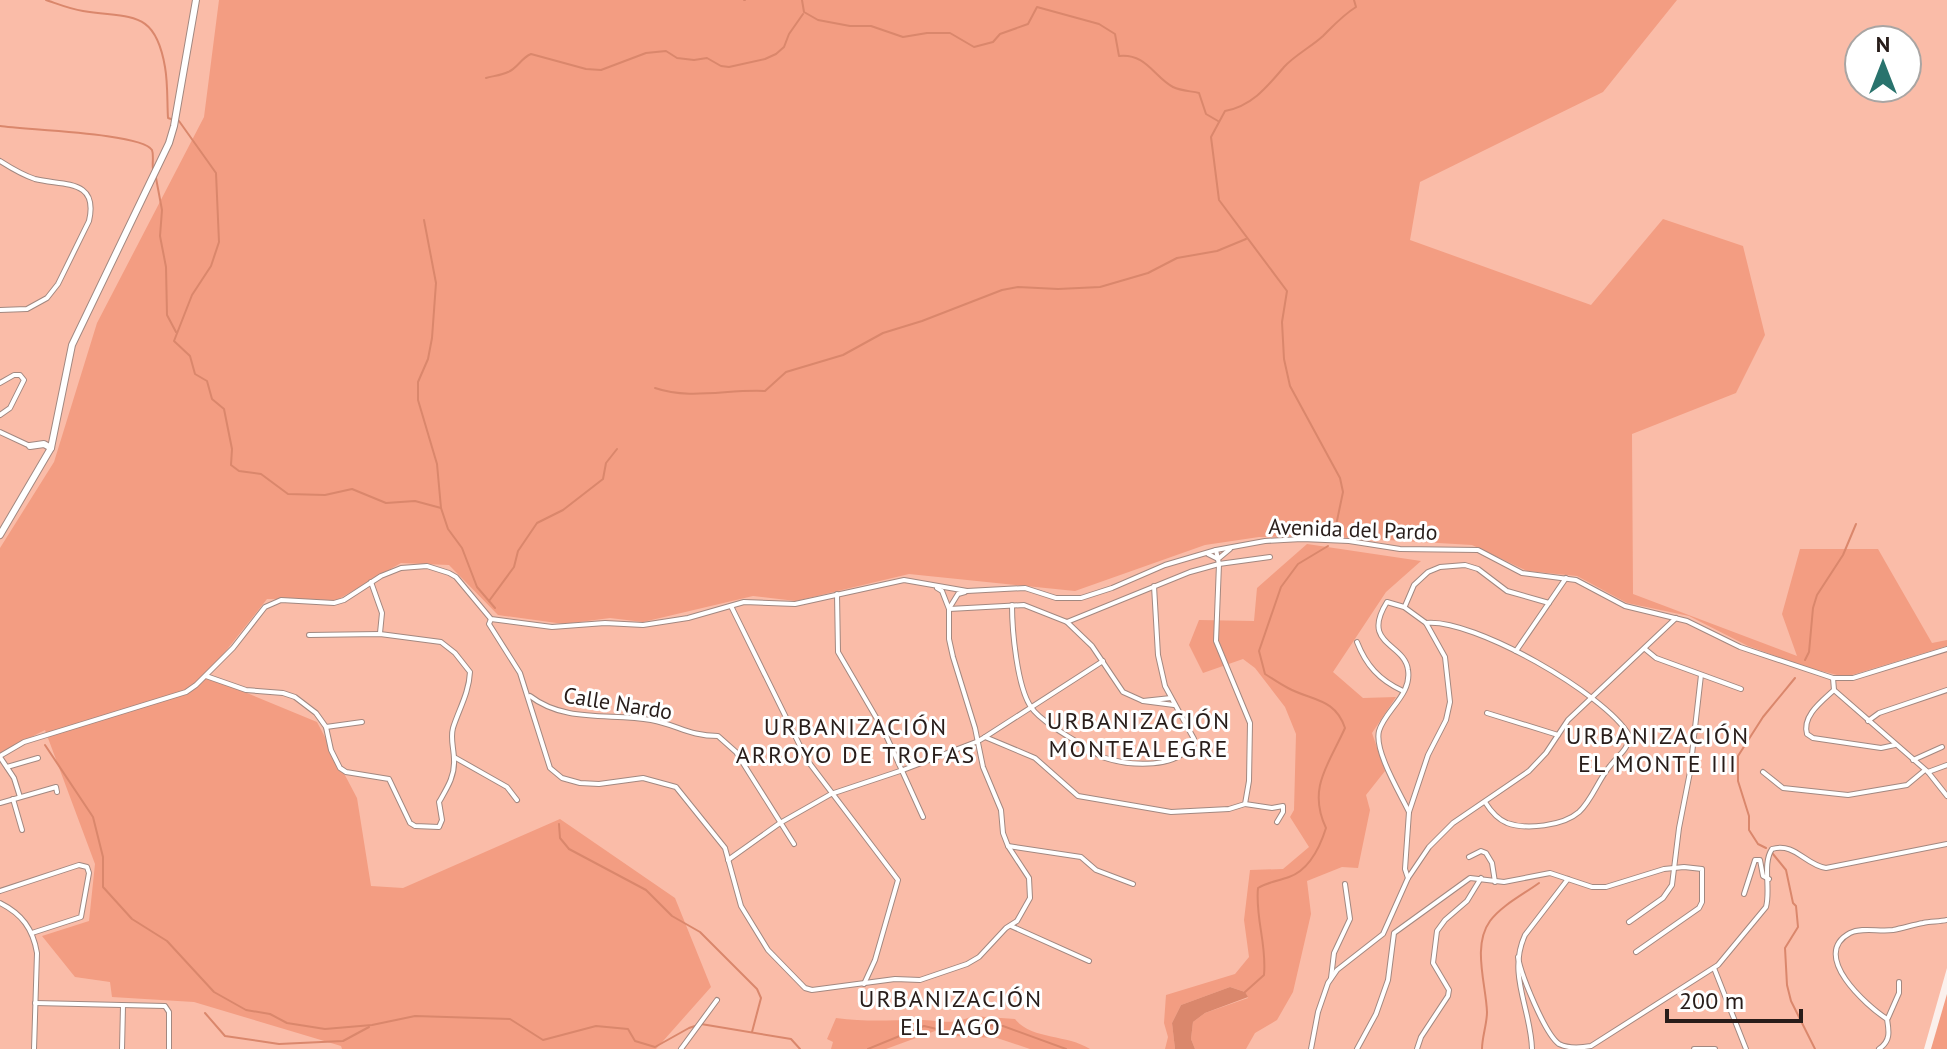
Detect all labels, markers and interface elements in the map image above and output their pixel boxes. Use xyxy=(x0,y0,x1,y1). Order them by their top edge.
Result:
north arrow xyxy=(1843,24,1923,104)
text: N xyxy=(1876,30,1890,58)
street label: Avenida del Pardo xyxy=(1268,512,1438,546)
street label: Calle Nardo xyxy=(562,681,674,725)
district label: URBANIZACIÓN MONTEALEGRE xyxy=(1047,705,1231,764)
district label: URBANIZACIÓN ARROYO DE TROFAS xyxy=(736,711,976,770)
district label: URBANIZACIÓN EL MONTE III xyxy=(1566,720,1750,779)
scale bar xyxy=(1667,973,1801,1023)
district label: URBANIZACIÓN EL LAGO xyxy=(859,983,1043,1042)
text: 200 m xyxy=(1679,985,1744,1016)

